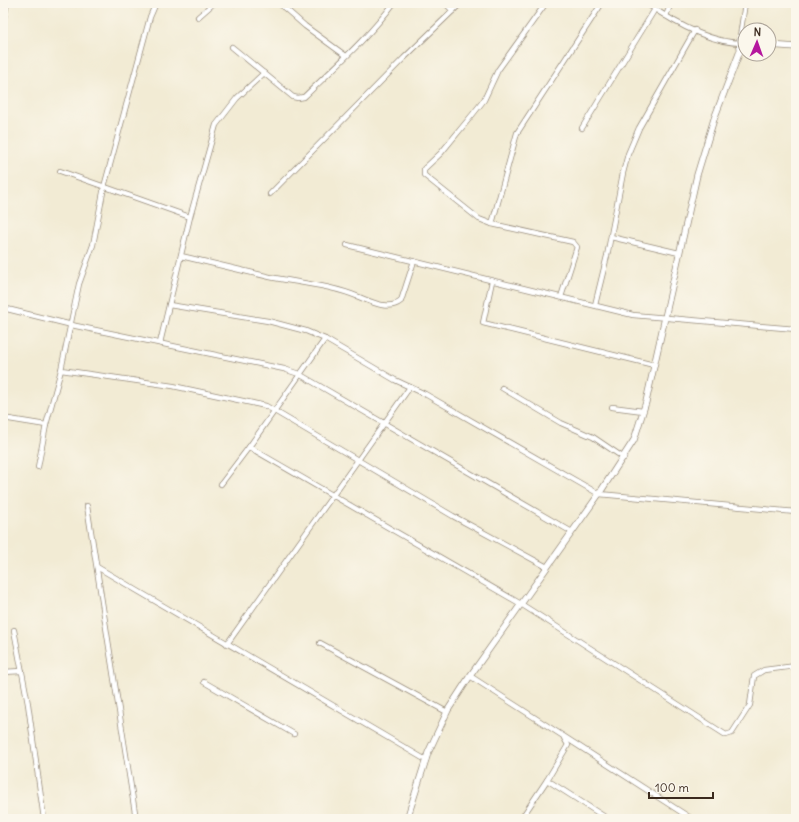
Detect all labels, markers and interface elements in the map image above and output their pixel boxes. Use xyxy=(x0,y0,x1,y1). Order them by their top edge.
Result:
north arrow xyxy=(737,22,777,62)
text: N xyxy=(753,25,761,39)
scale bar xyxy=(649,774,713,800)
text: 100 m xyxy=(655,780,689,795)

